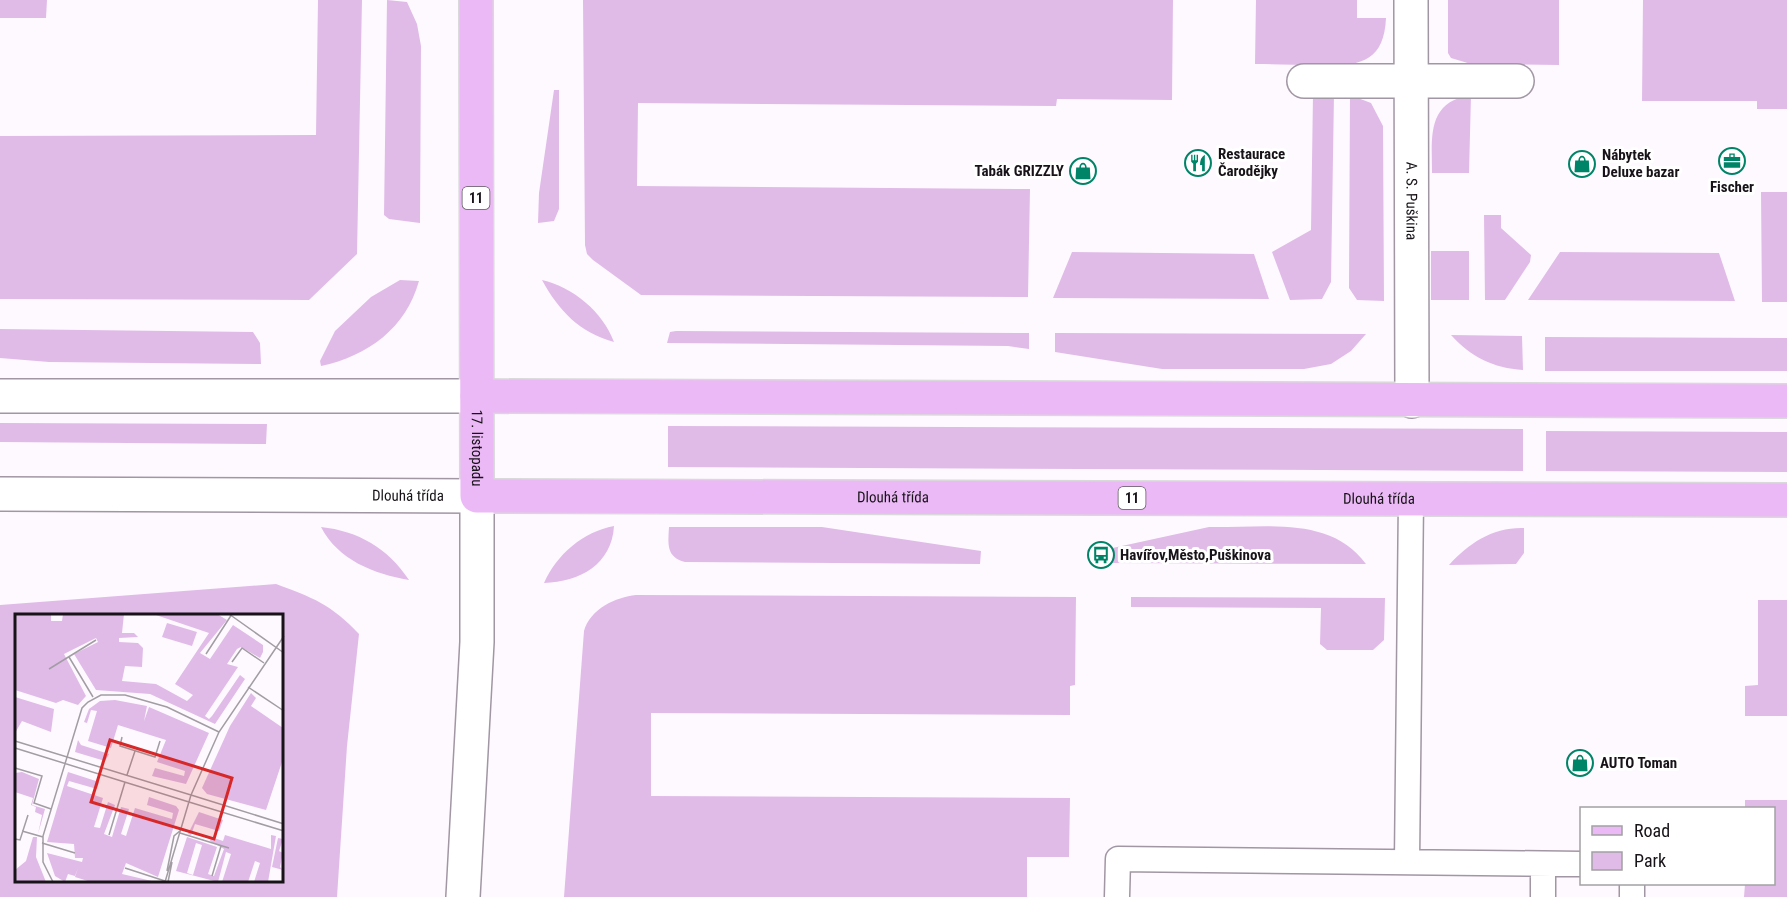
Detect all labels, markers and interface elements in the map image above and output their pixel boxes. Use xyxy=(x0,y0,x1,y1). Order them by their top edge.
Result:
place label: Restaurace Čarodějky xyxy=(1218,145,1285,180)
place label: Nábytek Deluxe bazar xyxy=(1602,146,1679,181)
office icon: Fischer xyxy=(1717,146,1747,176)
restaurant icon: Restaurace Čarodějky xyxy=(1183,148,1213,178)
shop icon: Nábytek Deluxe bazar xyxy=(1567,149,1597,179)
shop icon: Tabák GRIZZLY xyxy=(1068,156,1098,186)
place label: Tabák GRIZZLY xyxy=(975,162,1065,180)
street label: A. S. Puškina xyxy=(1402,162,1421,240)
place label: Fischer xyxy=(1710,178,1754,196)
road number: 11 xyxy=(462,187,490,209)
street label: 17. listopadu xyxy=(468,409,486,487)
street label: Dlouhá třída xyxy=(372,487,444,505)
road number: 11 xyxy=(1118,487,1146,509)
street label: Dlouhá třída xyxy=(857,488,929,506)
street label: Dlouhá třída xyxy=(1343,490,1415,508)
bus stop icon: Havířov,Město,Puškinova xyxy=(1086,540,1116,570)
place label: Havířov,Město,Puškinova xyxy=(1120,546,1271,564)
inset map xyxy=(15,614,284,882)
shop icon: AUTO Toman xyxy=(1565,748,1595,778)
place label: AUTO Toman xyxy=(1600,754,1677,772)
legend xyxy=(1580,807,1775,885)
text: Road xyxy=(1634,820,1670,841)
text: Park xyxy=(1634,850,1666,871)

